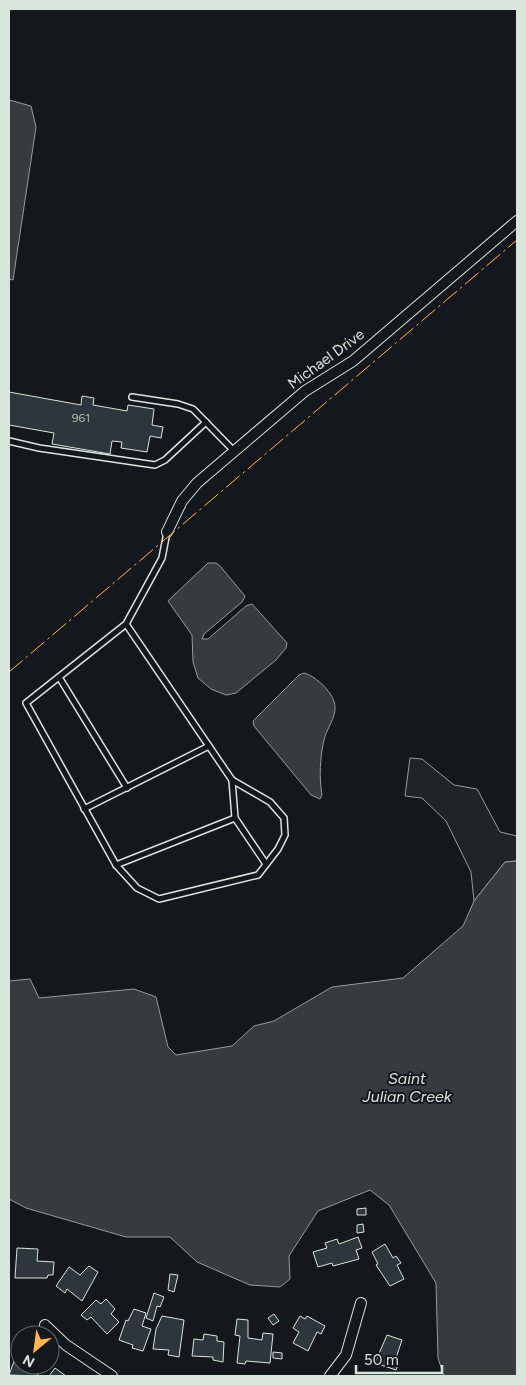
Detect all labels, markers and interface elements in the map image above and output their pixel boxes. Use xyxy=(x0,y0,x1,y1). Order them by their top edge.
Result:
street label: Michael Drive xyxy=(284,325,368,393)
house number: 961 xyxy=(72,411,90,425)
water label: Saint Julian Creek xyxy=(362,1069,453,1106)
north arrow xyxy=(10,1325,60,1375)
scale bar xyxy=(356,1342,442,1374)
text: N xyxy=(20,1351,38,1371)
text: 50 m xyxy=(364,1351,399,1369)

